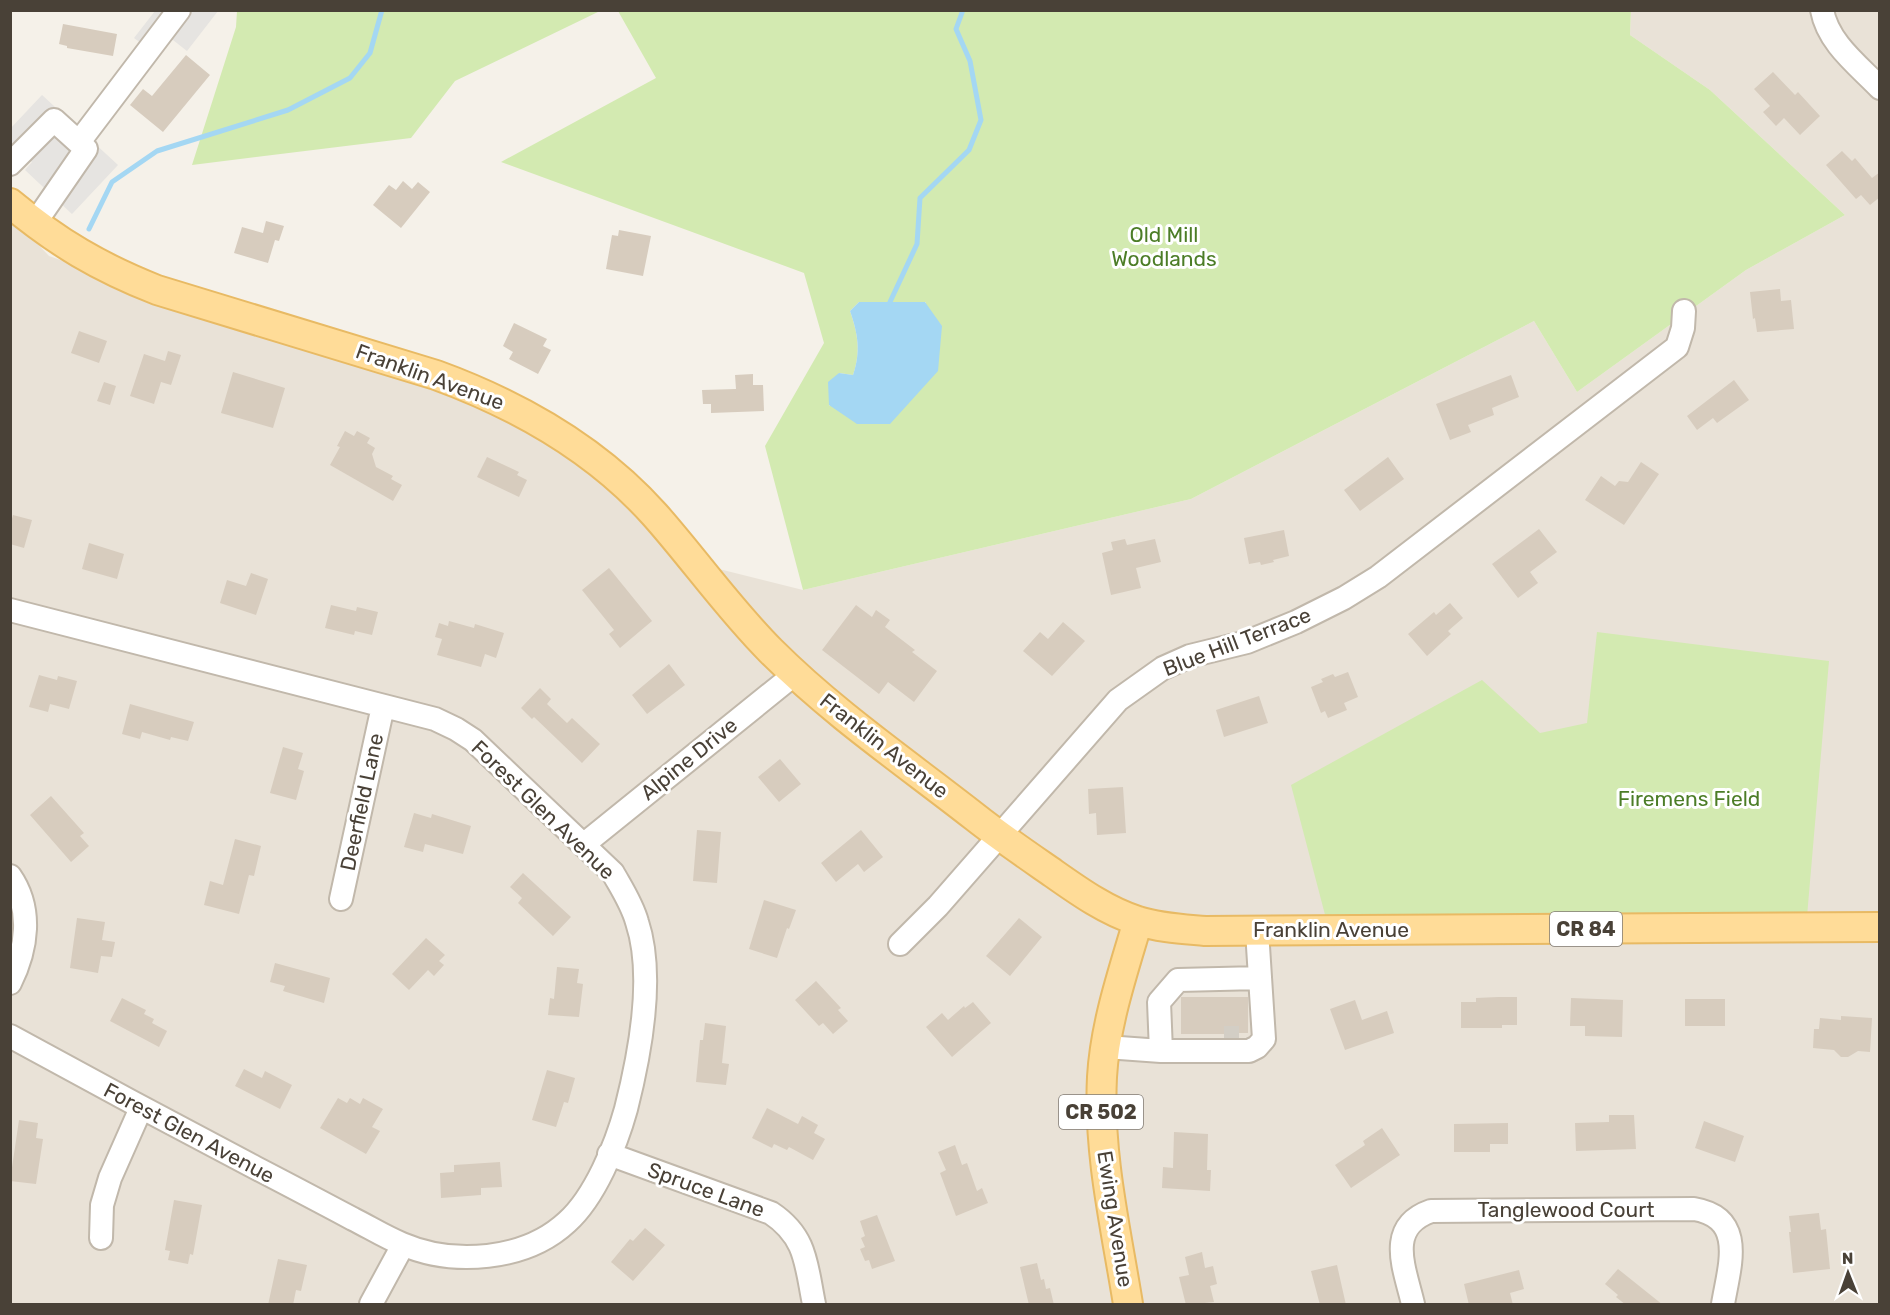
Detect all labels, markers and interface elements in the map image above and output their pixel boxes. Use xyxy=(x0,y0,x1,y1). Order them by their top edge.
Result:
park label: Old Mill Woodlands xyxy=(1111,222,1217,271)
street label: Franklin Avenue xyxy=(353,338,508,415)
street label: Blue Hill Terrace xyxy=(1159,602,1314,681)
street label: Franklin Avenue xyxy=(815,688,953,803)
street label: Alpine Drive xyxy=(635,712,742,805)
street label: Deerfield Lane xyxy=(335,731,388,873)
street label: Forest Glen Avenue xyxy=(466,735,620,885)
park label: Firemens Field xyxy=(1618,786,1760,811)
road number: CR 84 xyxy=(1550,912,1622,946)
street label: Franklin Avenue xyxy=(1253,917,1409,942)
street label: Forest Glen Avenue xyxy=(100,1077,279,1188)
road number: CR 502 xyxy=(1059,1095,1143,1129)
street label: Ewing Avenue xyxy=(1092,1149,1139,1289)
street label: Spruce Lane xyxy=(644,1157,768,1222)
street label: Tanglewood Court xyxy=(1478,1197,1654,1222)
north arrow xyxy=(1818,1243,1878,1303)
text: N xyxy=(1842,1249,1854,1268)

